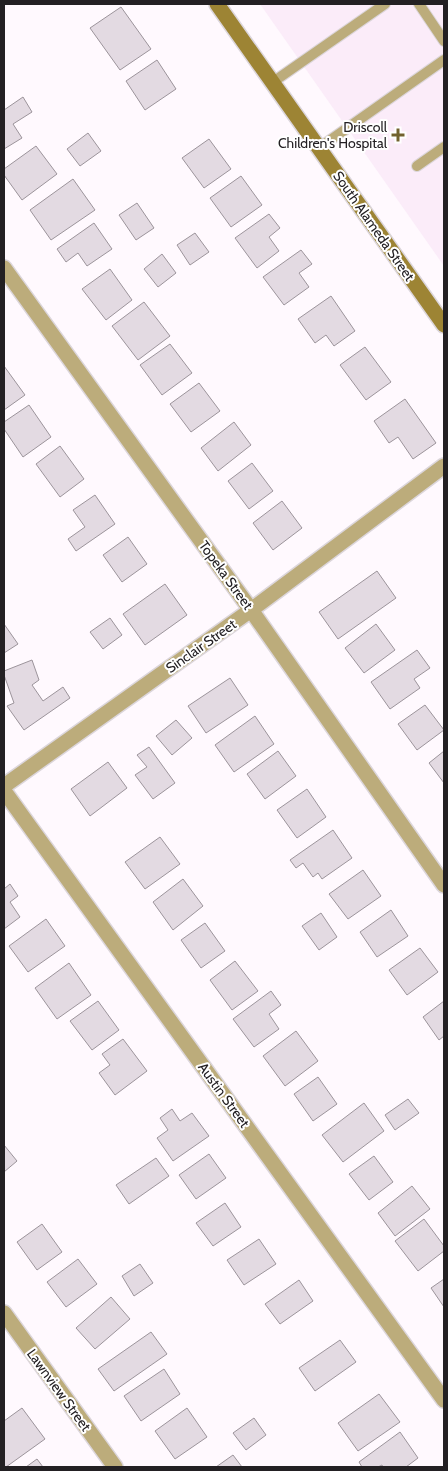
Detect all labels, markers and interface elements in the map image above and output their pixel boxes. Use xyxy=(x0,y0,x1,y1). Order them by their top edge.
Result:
place label: Driscoll Children's Hospital xyxy=(278,118,388,152)
marker: Driscoll Children's Hospital xyxy=(391,128,405,142)
street label: South Alameda Street xyxy=(329,167,419,285)
street label: Topeka Street xyxy=(195,537,257,613)
street label: Sinclair Street xyxy=(162,615,240,677)
street label: Austin Street xyxy=(194,1059,254,1131)
street label: Lawnview Street xyxy=(23,1345,95,1435)

